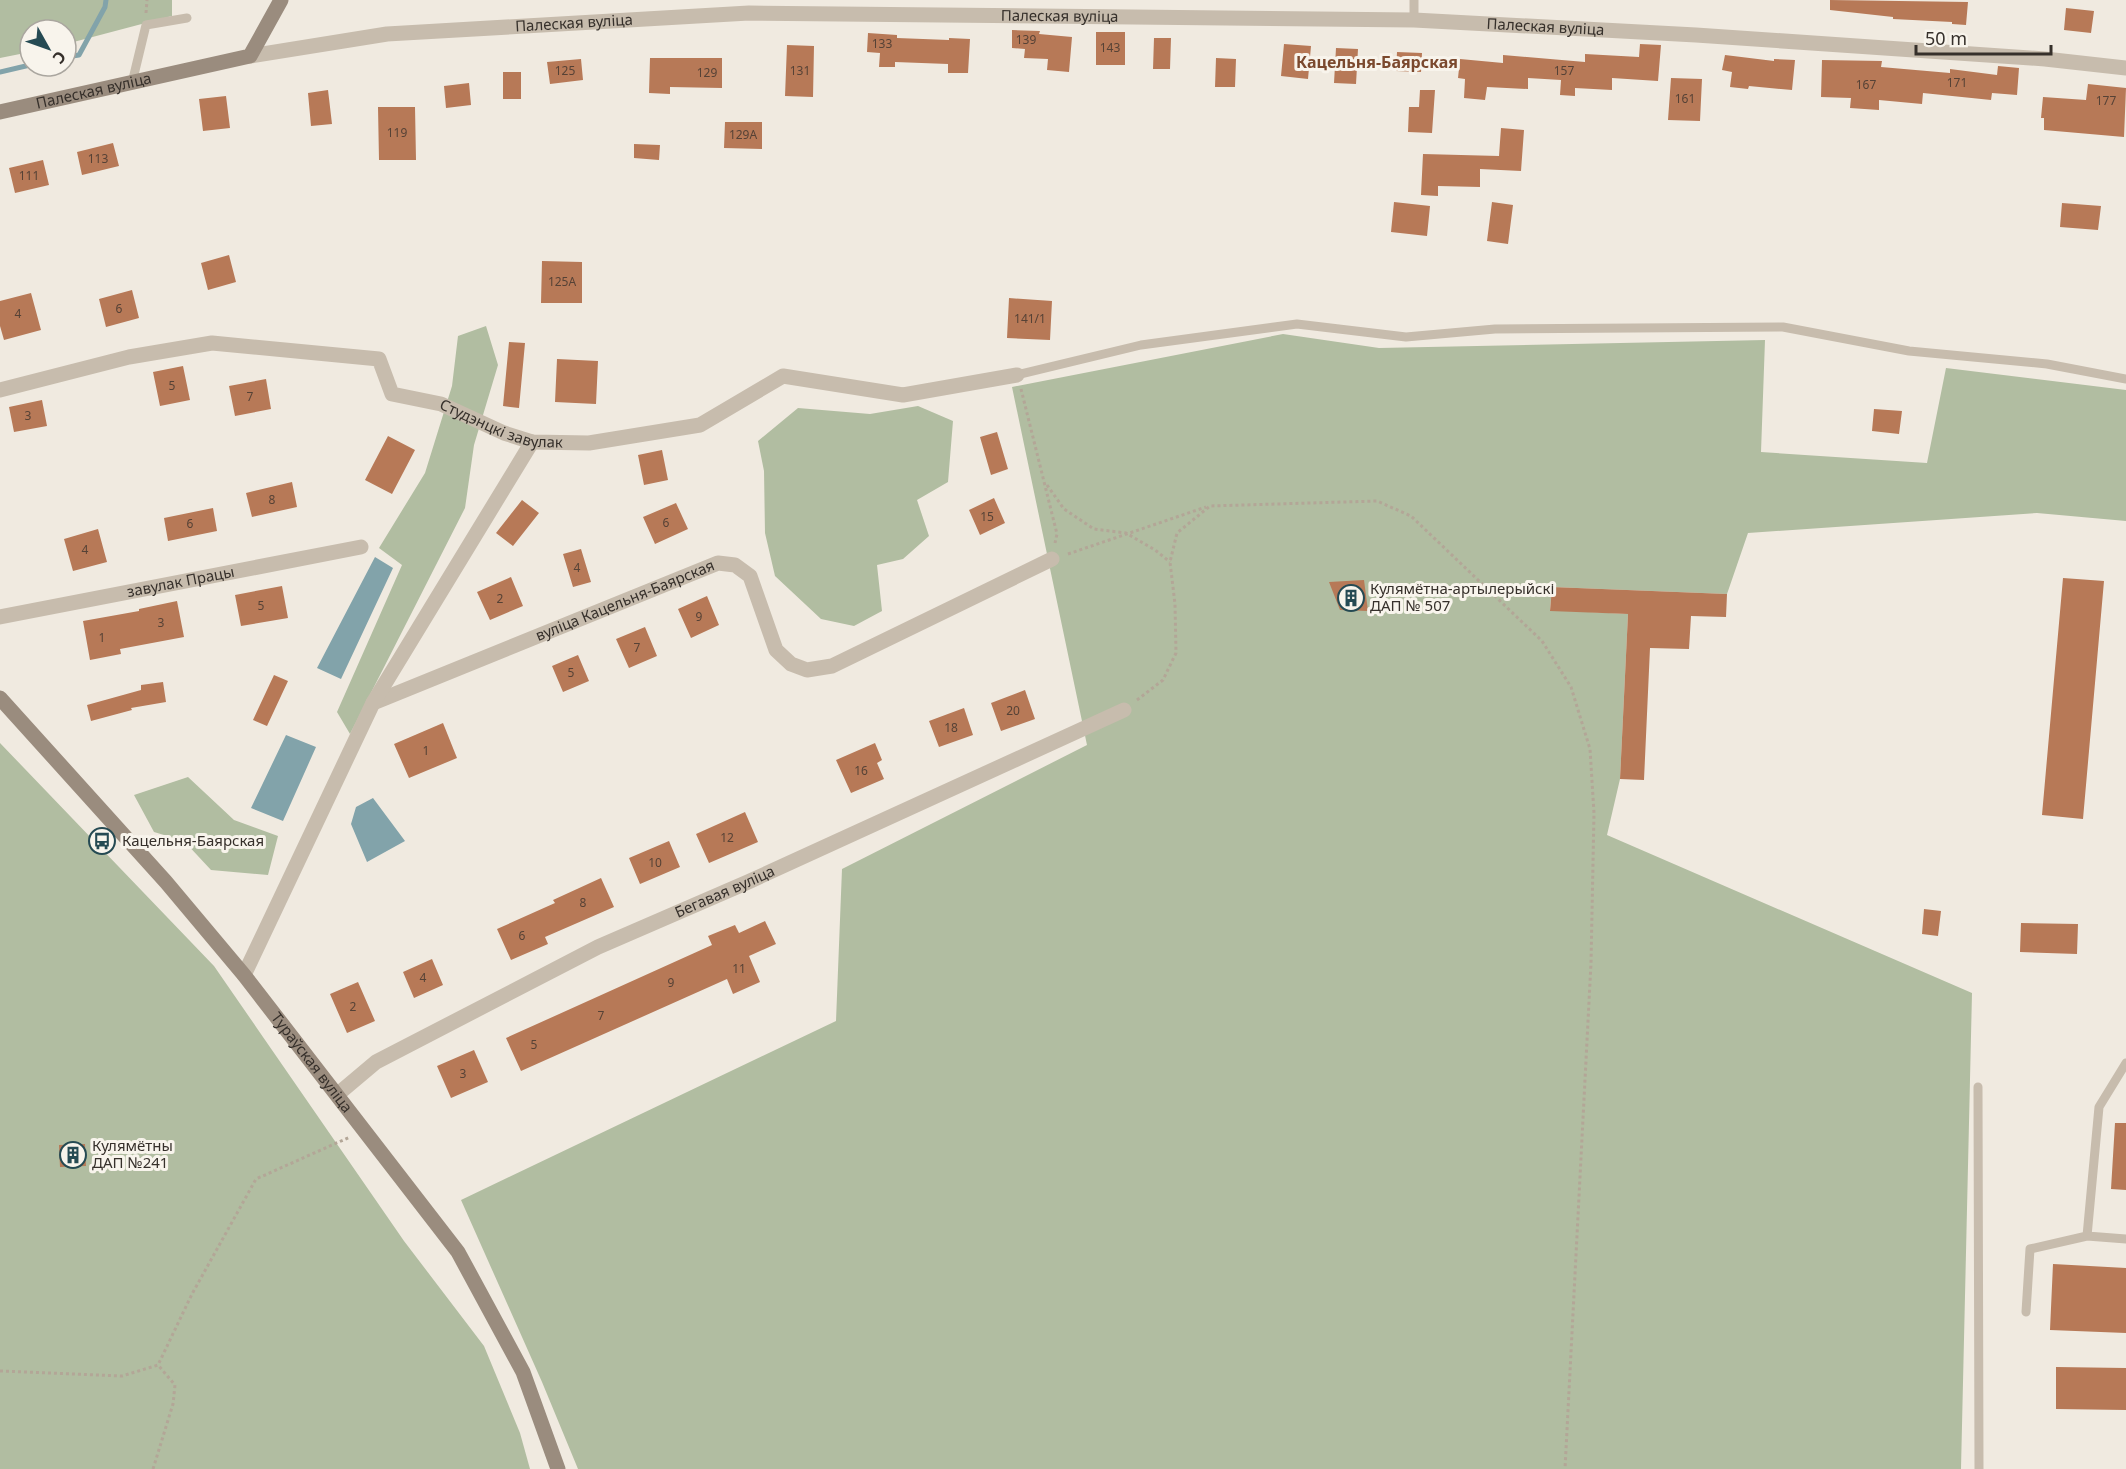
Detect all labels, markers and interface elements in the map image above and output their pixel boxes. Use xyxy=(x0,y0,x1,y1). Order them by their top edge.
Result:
street label: Палеская вуліца xyxy=(1001,5,1119,26)
street label: Палеская вуліца xyxy=(514,9,633,36)
street label: Палеская вуліца xyxy=(1486,13,1605,39)
north arrow xyxy=(18,18,78,78)
scale bar xyxy=(1916,18,2051,56)
text: 50 m xyxy=(1925,26,1967,50)
house number: 139 xyxy=(1016,31,1036,48)
house number: 133 xyxy=(872,35,892,52)
house number: 143 xyxy=(1100,39,1120,56)
text: С xyxy=(48,47,71,69)
district label: Кацельня-Баярская xyxy=(1296,51,1458,73)
house number: 125 xyxy=(555,62,575,79)
house number: 131 xyxy=(790,62,810,79)
house number: 157 xyxy=(1554,62,1574,79)
house number: 129 xyxy=(697,64,717,81)
street label: Палеская вуліца xyxy=(34,67,153,113)
house number: 171 xyxy=(1947,74,1967,91)
house number: 167 xyxy=(1856,76,1876,93)
house number: 161 xyxy=(1675,90,1695,107)
house number: 177 xyxy=(2096,92,2116,109)
house number: 119 xyxy=(387,124,407,141)
house number: 129А xyxy=(729,126,757,143)
house number: 113 xyxy=(88,150,108,167)
house number: 111 xyxy=(19,167,39,184)
house number: 125А xyxy=(548,273,576,290)
house number: 6 xyxy=(116,300,123,317)
house number: 4 xyxy=(15,305,22,322)
house number: 141/1 xyxy=(1014,310,1046,327)
house number: 5 xyxy=(169,377,176,394)
house number: 7 xyxy=(247,388,254,405)
street label: Студэнцкі завулак xyxy=(437,394,563,452)
house number: 3 xyxy=(25,407,32,424)
house number: 8 xyxy=(269,491,276,508)
house number: 15 xyxy=(980,508,994,525)
house number: 6 xyxy=(663,514,670,531)
house number: 6 xyxy=(187,515,194,532)
house number: 4 xyxy=(82,541,89,558)
street label: вуліца Кацельня-Баярская xyxy=(532,555,717,645)
house number: 4 xyxy=(574,559,581,576)
street label: завулак Працы xyxy=(125,561,236,601)
place label: Кулямётна-артылерыйскі ДАП № 507 xyxy=(1370,578,1554,615)
building icon: Кулямётна-артылерыйскі ДАП № 507 xyxy=(1336,583,1366,613)
house number: 2 xyxy=(497,590,504,607)
house number: 5 xyxy=(258,597,265,614)
house number: 9 xyxy=(696,608,703,625)
house number: 3 xyxy=(158,614,165,631)
house number: 1 xyxy=(99,629,105,646)
house number: 7 xyxy=(634,639,641,656)
house number: 5 xyxy=(568,664,575,681)
house number: 20 xyxy=(1006,702,1020,719)
house number: 18 xyxy=(944,719,958,736)
house number: 1 xyxy=(423,742,429,759)
house number: 16 xyxy=(854,762,868,779)
bus stop icon: Кацельня-Баярская xyxy=(87,826,117,856)
house number: 12 xyxy=(720,829,734,846)
place label: Кацельня-Баярская xyxy=(122,830,264,850)
house number: 10 xyxy=(648,854,662,871)
street label: Бегавая вуліца xyxy=(671,860,778,922)
house number: 8 xyxy=(580,894,587,911)
house number: 6 xyxy=(519,927,526,944)
house number: 11 xyxy=(732,960,746,977)
house number: 4 xyxy=(420,969,427,986)
house number: 9 xyxy=(668,974,675,991)
house number: 2 xyxy=(350,998,357,1015)
house number: 7 xyxy=(598,1007,605,1024)
street label: Тураўская вуліца xyxy=(267,1008,358,1116)
house number: 5 xyxy=(531,1036,538,1053)
house number: 3 xyxy=(460,1065,467,1082)
place label: Кулямётны ДАП №241 xyxy=(92,1135,173,1172)
building icon: Кулямётны ДАП №241 xyxy=(58,1140,88,1170)

